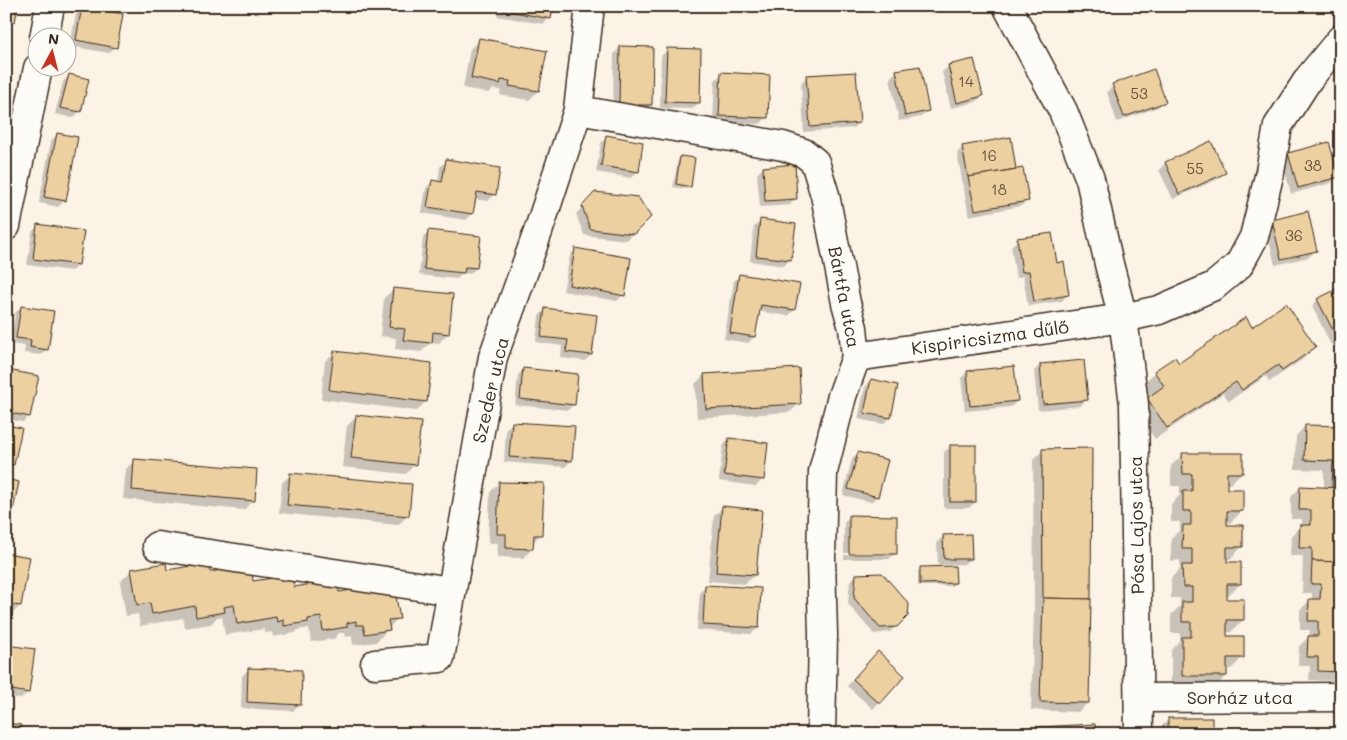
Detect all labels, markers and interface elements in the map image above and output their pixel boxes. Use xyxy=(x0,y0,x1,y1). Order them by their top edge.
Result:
north arrow xyxy=(28,28,78,78)
text: N xyxy=(47,29,60,49)
house number: 14 xyxy=(958,71,974,91)
house number: 53 xyxy=(1130,83,1148,103)
house number: 16 xyxy=(981,145,997,165)
house number: 38 xyxy=(1304,155,1322,175)
house number: 55 xyxy=(1186,158,1204,178)
house number: 18 xyxy=(991,179,1007,199)
house number: 36 xyxy=(1285,225,1303,245)
street label: Bártfa utca xyxy=(823,244,867,350)
street label: Kispiricsizma dűlő xyxy=(910,314,1071,360)
street label: Szeder utca xyxy=(466,335,514,445)
street label: Pósa Lajos utca xyxy=(1123,455,1149,595)
street label: Sorház utca xyxy=(1187,685,1293,709)

